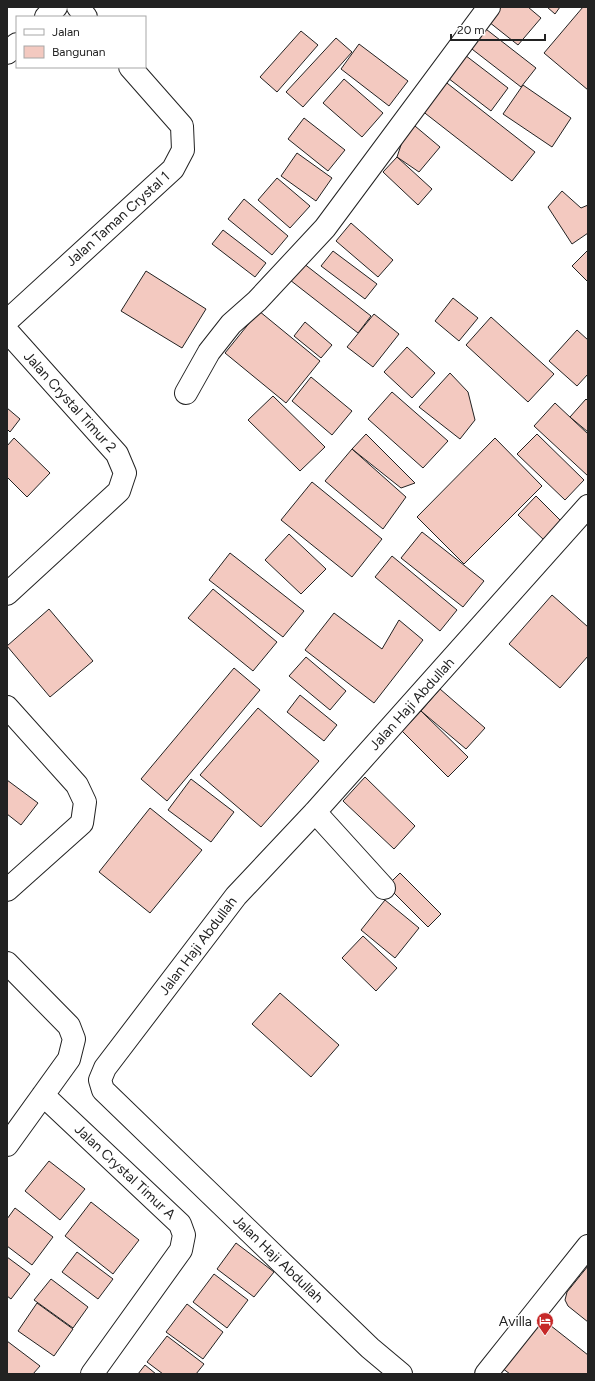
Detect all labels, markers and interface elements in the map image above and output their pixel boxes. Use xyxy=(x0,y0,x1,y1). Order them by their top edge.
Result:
legend xyxy=(16,16,146,68)
scale bar xyxy=(451,16,545,42)
text: 20 m xyxy=(457,23,485,37)
text: Jalan xyxy=(52,25,80,39)
text: Bangunan xyxy=(52,45,106,59)
street label: Jalan Taman Crystal 1 xyxy=(63,168,173,270)
street label: Jalan Crystal Timur 2 xyxy=(20,348,120,456)
street label: Jalan Haji Abdullah xyxy=(366,654,458,754)
street label: Jalan Haji Abdullah xyxy=(155,893,241,999)
street label: Jalan Crystal Timur A xyxy=(71,1121,179,1224)
street label: Jalan Haji Abdullah xyxy=(229,1212,327,1306)
hotel icon: Avilla xyxy=(535,1311,555,1336)
place label: Avilla xyxy=(499,1313,532,1330)

